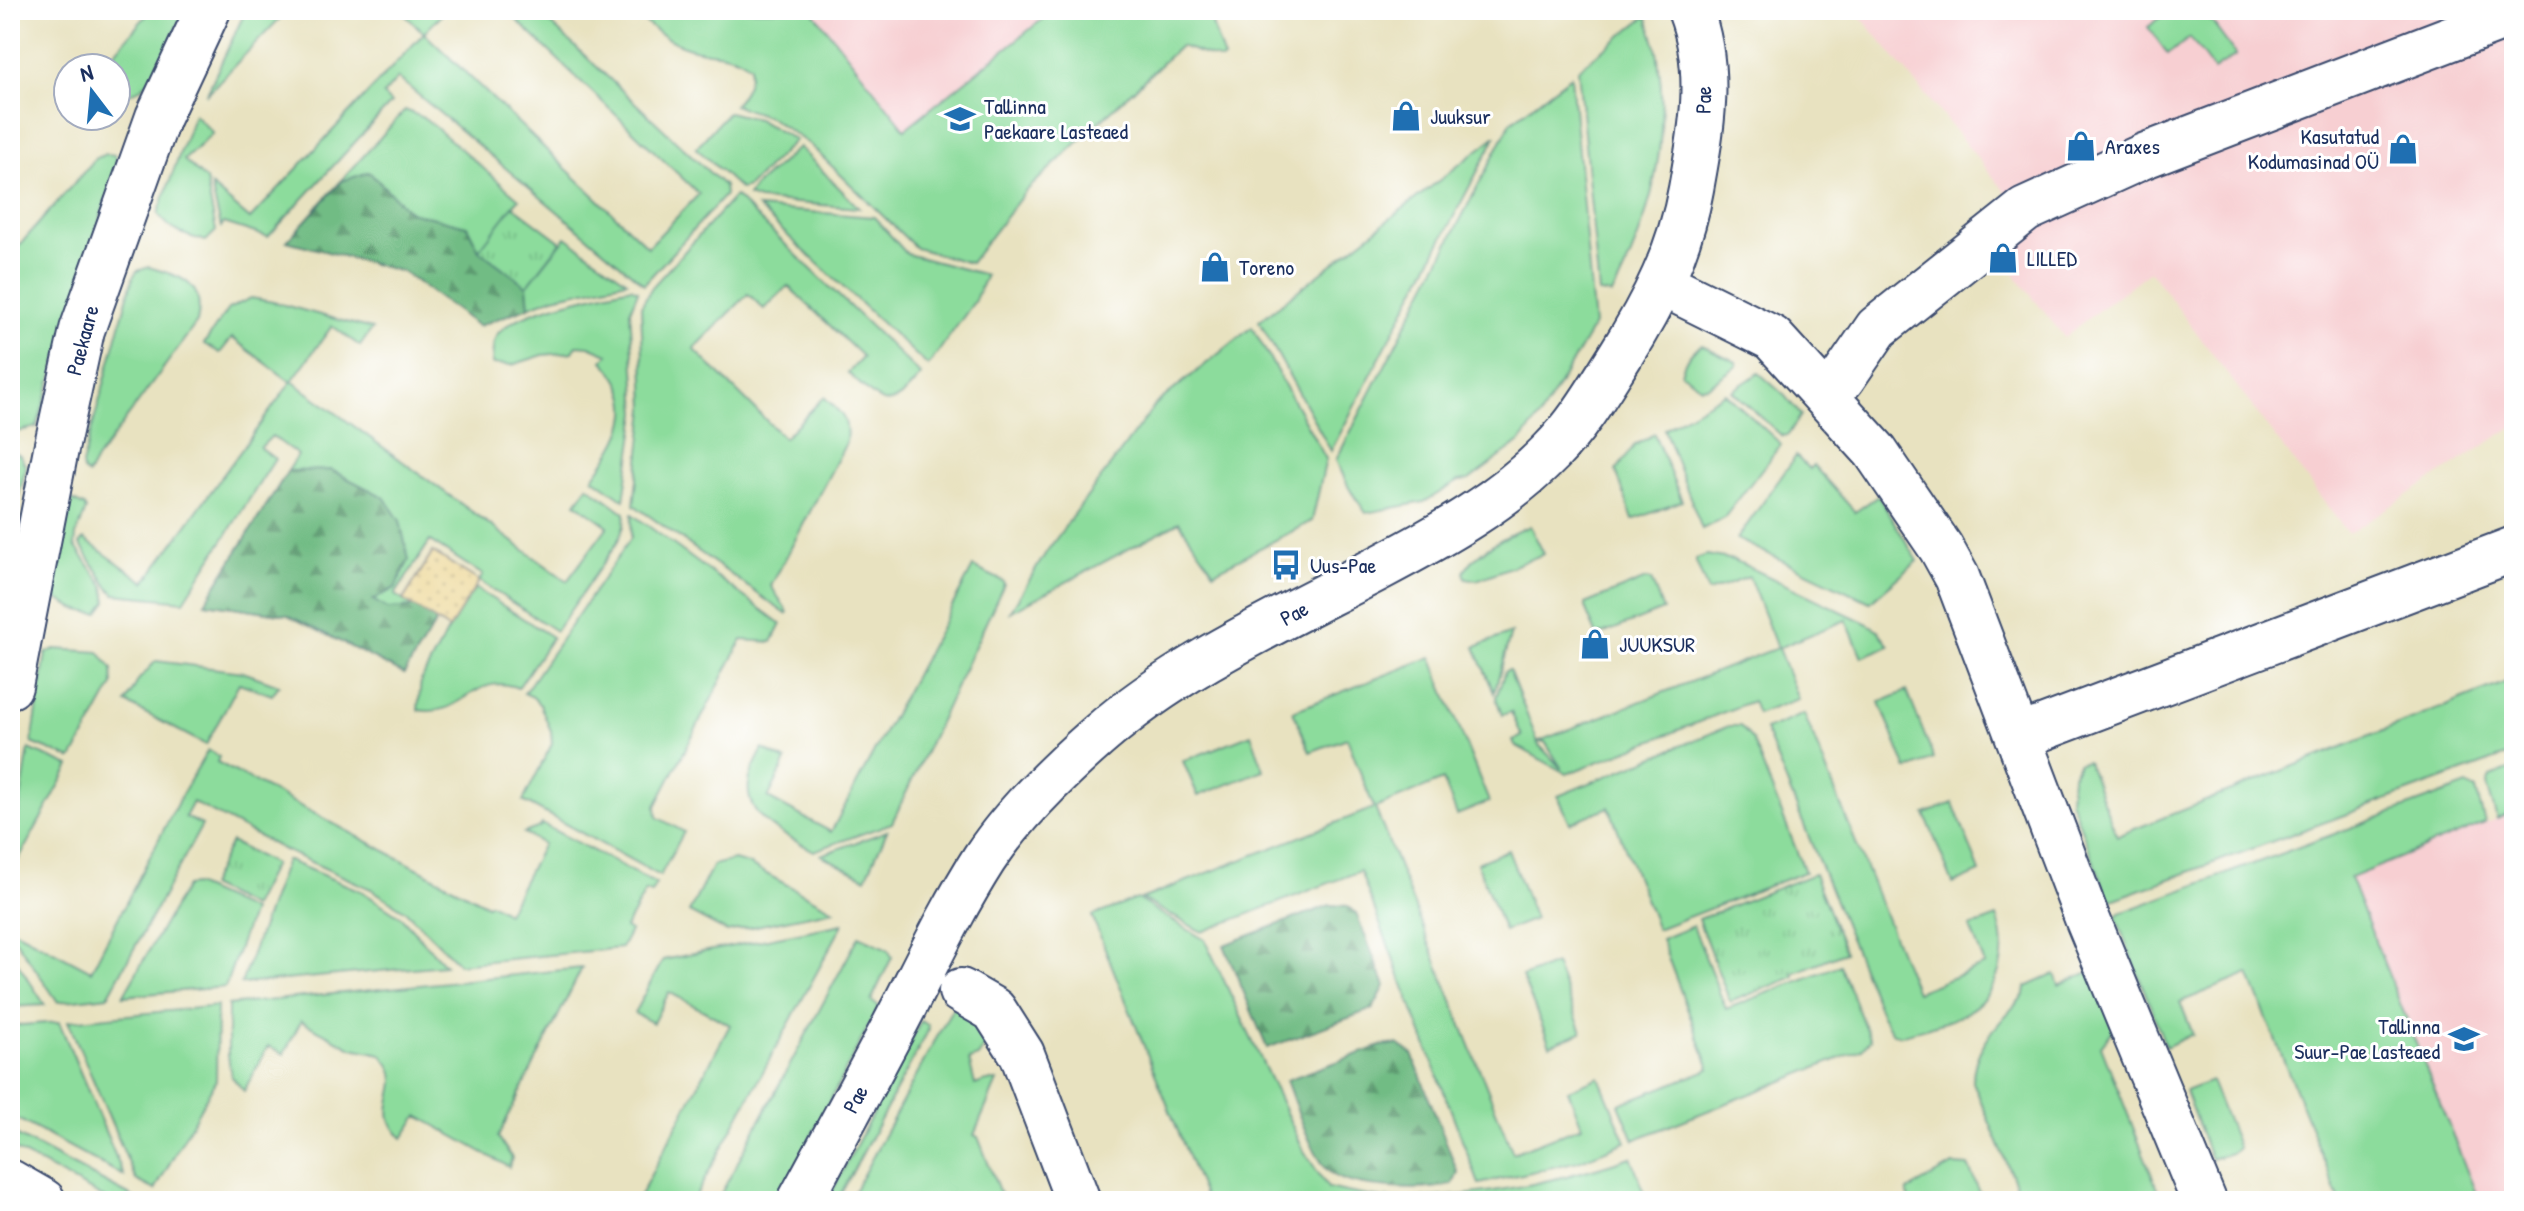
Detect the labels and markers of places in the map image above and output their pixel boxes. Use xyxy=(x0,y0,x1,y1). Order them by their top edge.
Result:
place label: Tallinna Paekaare Lasteaed xyxy=(984,91,1129,146)
shop icon: Juuksur xyxy=(1389,99,1423,133)
place label: Juuksur xyxy=(1430,101,1491,131)
school or university icon: Tallinna Paekaare Lasteaed xyxy=(943,102,977,136)
place label: Kasutatud Kodumasinad OÜ xyxy=(2248,121,2379,176)
shop icon: Araxes xyxy=(2064,129,2098,163)
place label: Araxes xyxy=(2105,131,2160,161)
shop icon: Kasutatud Kodumasinad OÜ xyxy=(2386,132,2420,166)
shop icon: LILLED xyxy=(1986,241,2020,275)
place label: LILLED xyxy=(2027,243,2077,273)
shop icon: Toreno xyxy=(1198,250,1232,284)
place label: Toreno xyxy=(1239,252,1294,282)
bus stop icon: Uus-Pae xyxy=(1269,548,1303,582)
place label: Uus-Pae xyxy=(1310,550,1376,580)
shop icon: JUUKSUR xyxy=(1578,627,1612,661)
place label: JUUKSUR xyxy=(1619,629,1695,659)
place label: Tallinna Suur-Pae Lasteaed xyxy=(2294,1011,2440,1066)
school or university icon: Tallinna Suur-Pae Lasteaed xyxy=(2447,1022,2481,1056)

